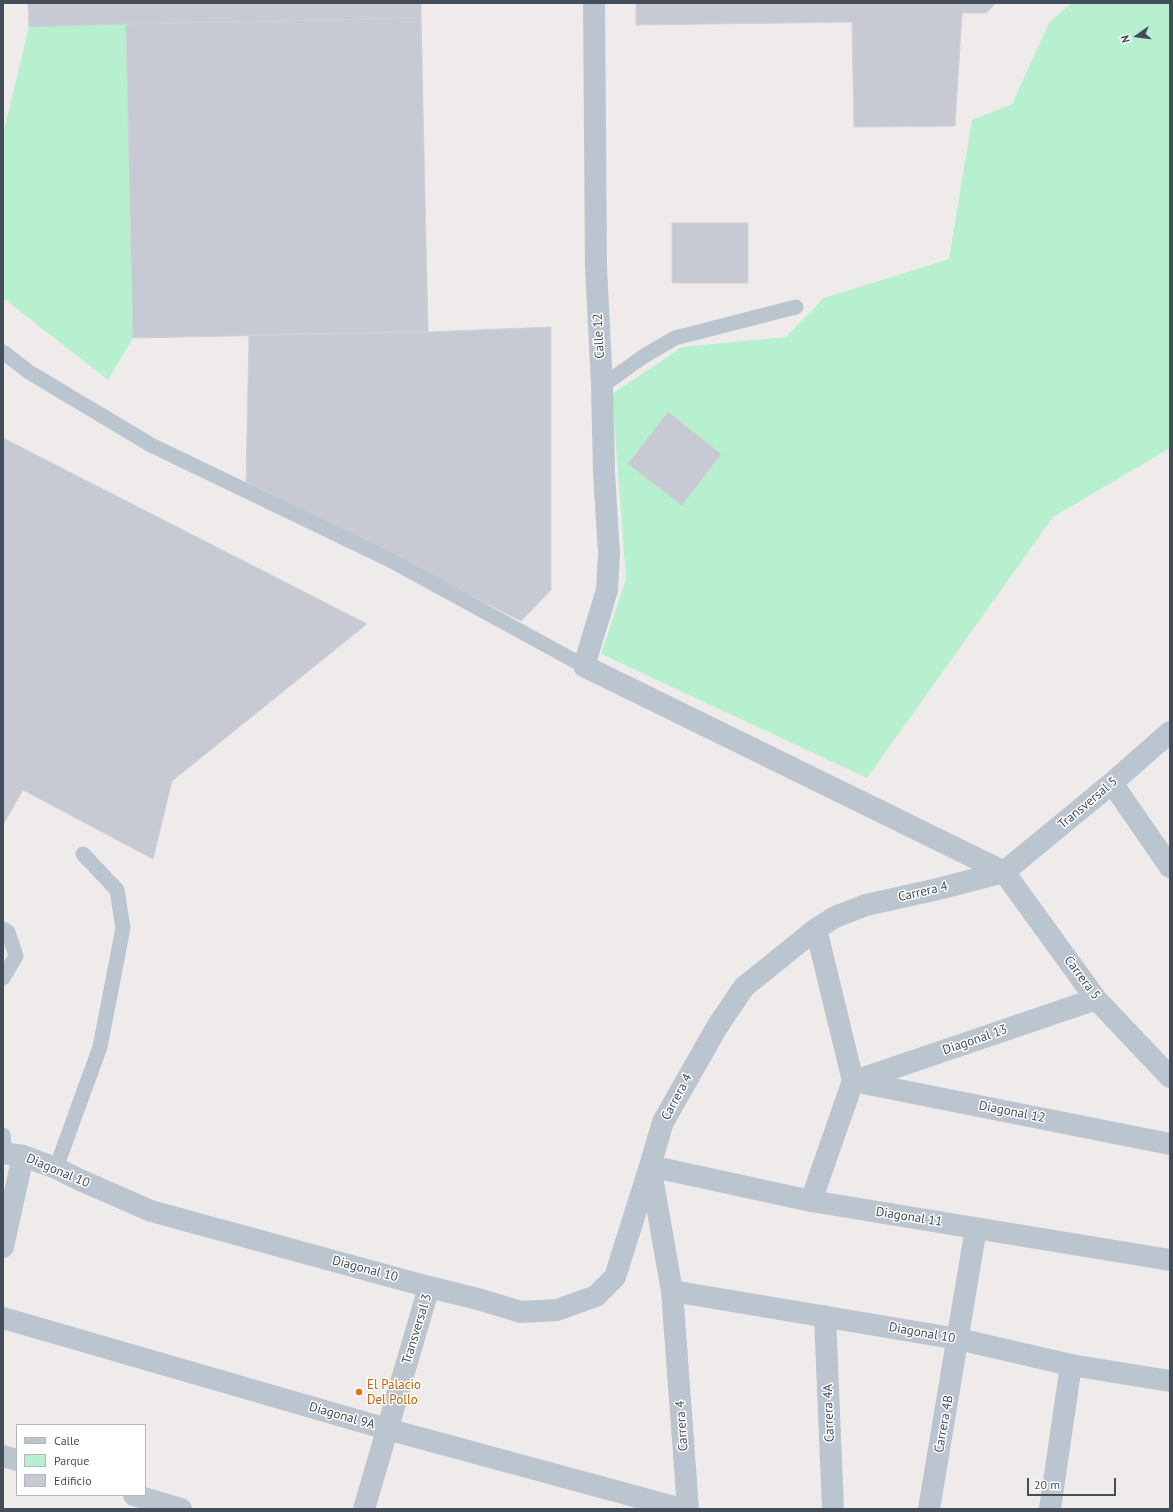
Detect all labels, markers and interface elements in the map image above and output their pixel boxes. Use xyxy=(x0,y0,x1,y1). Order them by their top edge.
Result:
north arrow xyxy=(1117,16,1157,56)
text: N xyxy=(1118,34,1133,44)
street label: Calle 12 xyxy=(590,313,608,359)
street label: Transversal 5 xyxy=(1055,774,1121,832)
street label: Carrera 4 xyxy=(897,879,949,905)
street label: Carrera 5 xyxy=(1061,953,1103,1003)
street label: Diagonal 13 xyxy=(941,1022,1009,1058)
street label: Carrera 4 xyxy=(658,1071,696,1123)
street label: Diagonal 12 xyxy=(977,1098,1047,1126)
street label: Diagonal 10 xyxy=(24,1151,92,1191)
street label: Diagonal 11 xyxy=(875,1204,943,1230)
street label: Diagonal 10 xyxy=(330,1253,400,1285)
street label: Transversal 3 xyxy=(399,1292,435,1366)
street label: Diagonal 10 xyxy=(887,1319,957,1347)
place label: El Palacio Del Pollo xyxy=(367,1377,421,1408)
street label: Carrera 4A xyxy=(820,1384,838,1442)
marker: El Palacio Del Pollo xyxy=(354,1387,364,1397)
street label: Carrera 4B xyxy=(931,1394,957,1454)
street label: Diagonal 9A xyxy=(307,1399,377,1433)
street label: Carrera 4 xyxy=(672,1400,692,1452)
legend xyxy=(16,1424,146,1496)
text: Calle xyxy=(54,1433,80,1448)
text: Parque xyxy=(54,1453,89,1468)
scale bar xyxy=(1029,1470,1118,1496)
text: Edificio xyxy=(54,1473,92,1488)
text: 20 m xyxy=(1034,1477,1060,1492)

